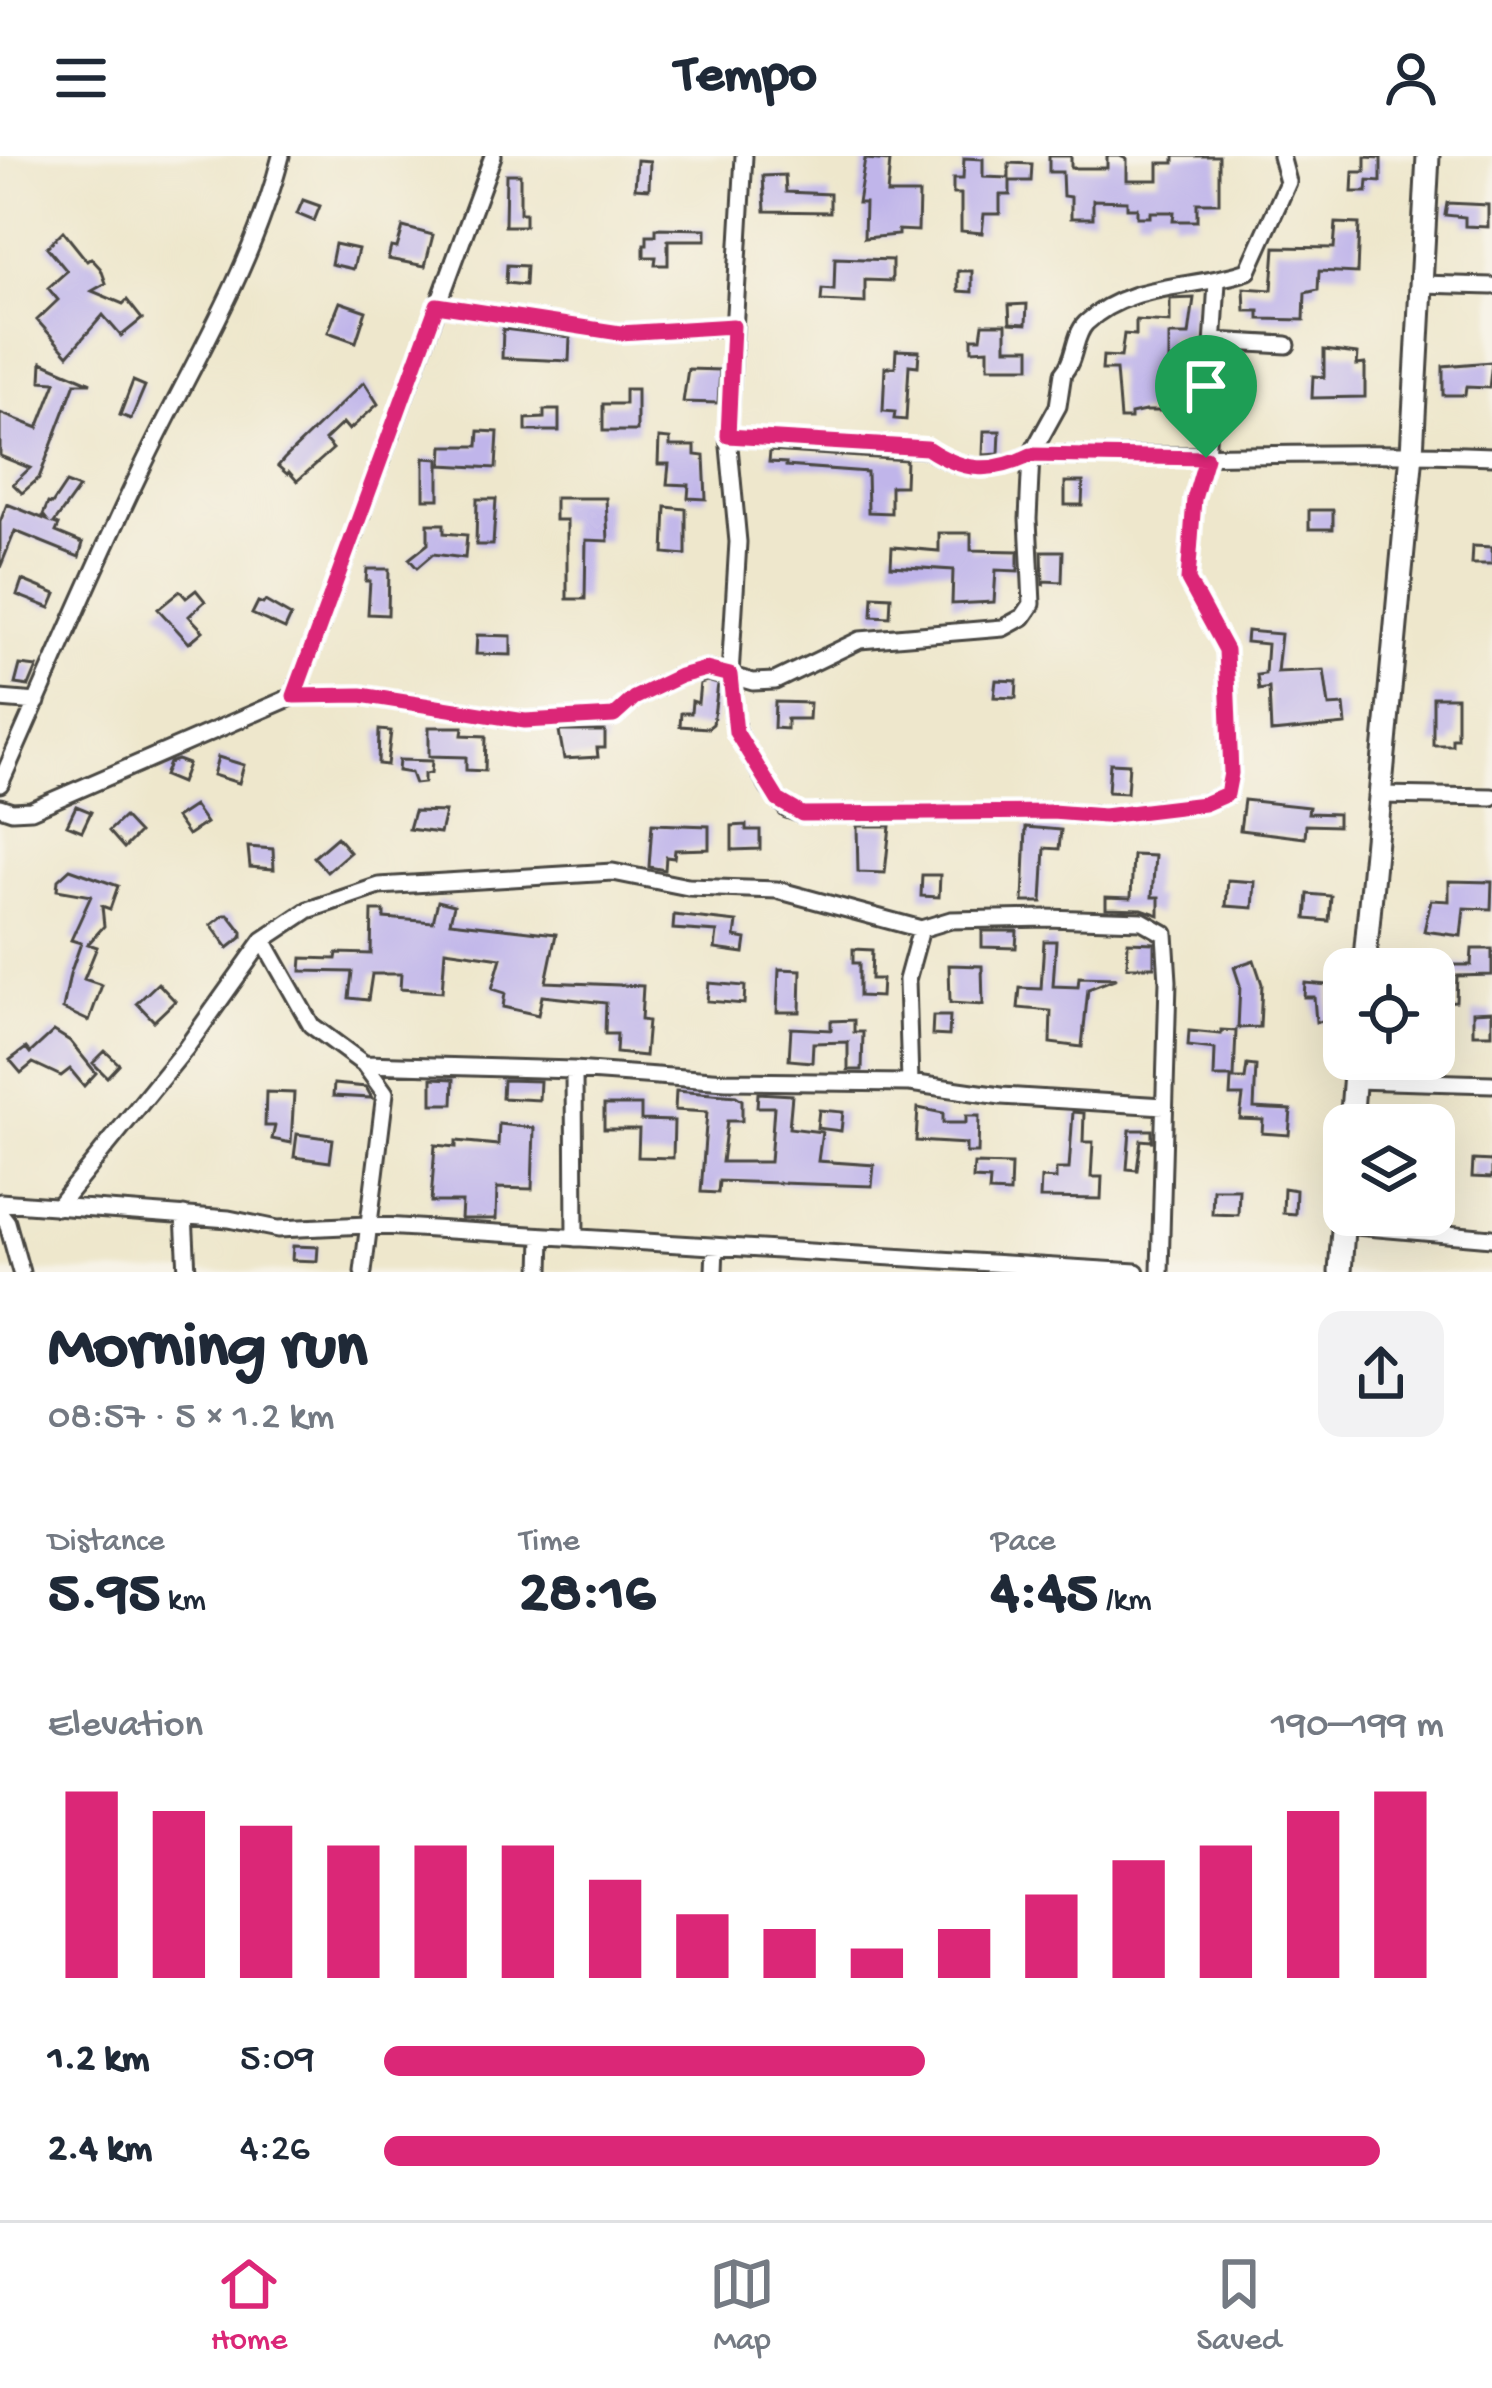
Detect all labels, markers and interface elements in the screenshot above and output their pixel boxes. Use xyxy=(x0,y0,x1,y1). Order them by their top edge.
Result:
icon: menu xyxy=(48,45,114,111)
icon: person xyxy=(1378,45,1444,111)
text: Tempo xyxy=(675,46,817,110)
pin xyxy=(1155,335,1257,458)
icon: arrive xyxy=(1173,353,1239,419)
map controls xyxy=(1323,948,1455,1236)
button: locate xyxy=(1323,948,1455,1080)
button: layers xyxy=(1323,1104,1455,1236)
button: share xyxy=(1318,1311,1444,1437)
text: Morning run xyxy=(48,1312,367,1390)
text: 08:57 · 5 × 1.2 km xyxy=(48,1396,335,1442)
text: Distance xyxy=(48,1524,165,1562)
text: Time xyxy=(519,1524,580,1562)
text: Pace xyxy=(991,1524,1055,1562)
text: 5.95 xyxy=(48,1562,160,1632)
text: 28:16 xyxy=(519,1562,655,1632)
text: 4:45 xyxy=(991,1562,1098,1632)
text: km xyxy=(160,1583,206,1621)
text: /km xyxy=(1098,1583,1152,1621)
text: Elevation xyxy=(48,1704,203,1750)
text: 190–199 m xyxy=(1271,1704,1444,1750)
text: 1.2 km xyxy=(48,2038,149,2084)
text: 5:09 xyxy=(240,2038,314,2084)
text: 2.4 km xyxy=(48,2128,152,2174)
text: 4:26 xyxy=(240,2128,310,2174)
tab: Home xyxy=(211,2251,287,2361)
tab: Map xyxy=(709,2251,775,2361)
tab: Saved xyxy=(1197,2251,1281,2361)

